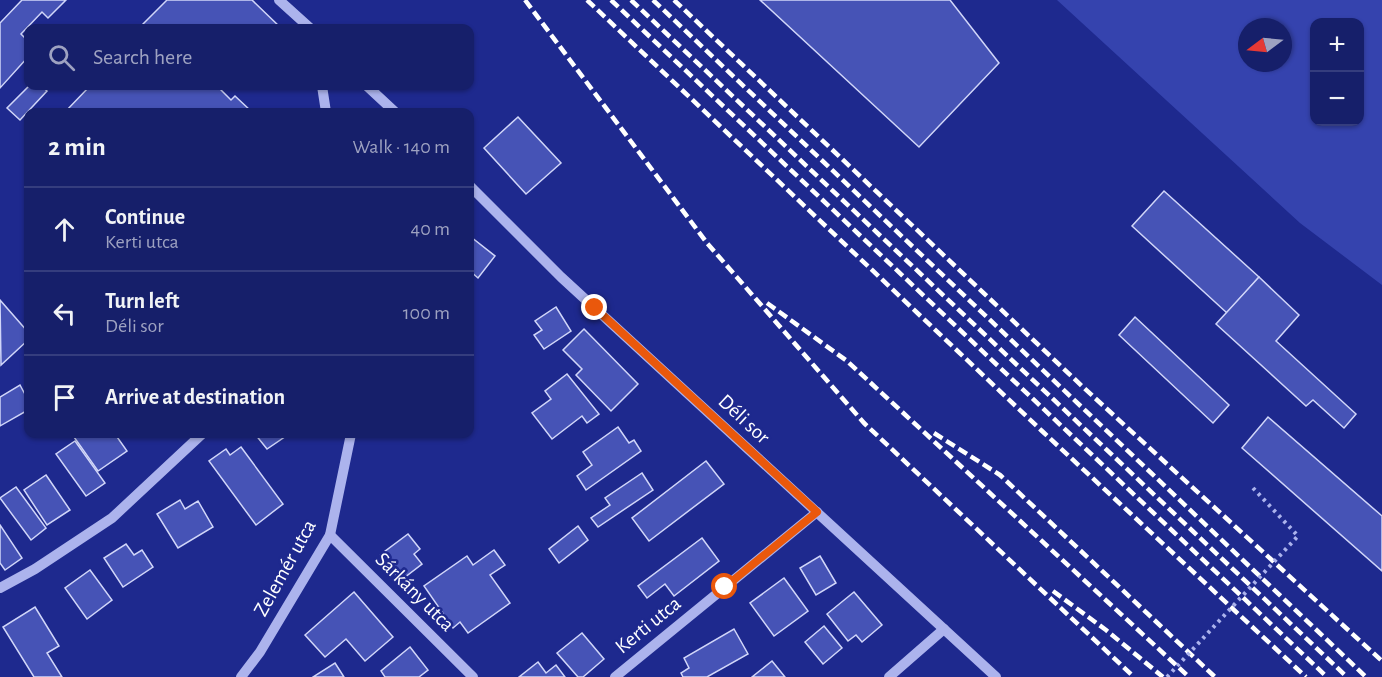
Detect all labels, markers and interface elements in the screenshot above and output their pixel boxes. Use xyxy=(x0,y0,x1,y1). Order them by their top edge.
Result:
north arrow xyxy=(1238,18,1292,72)
map controls xyxy=(1310,18,1364,126)
button: + xyxy=(1310,18,1364,72)
search box xyxy=(24,24,474,90)
icon: search xyxy=(45,41,78,74)
text: Search here xyxy=(93,46,192,68)
button: − xyxy=(1310,72,1364,126)
text: 2 min xyxy=(48,134,106,160)
text: Walk · 140 m xyxy=(352,137,450,157)
text: Continue xyxy=(105,206,185,228)
icon: ahead xyxy=(48,213,81,246)
text: 40 m xyxy=(411,219,450,239)
text: Kerti utca xyxy=(105,232,179,252)
text: Turn left xyxy=(105,290,179,312)
route end xyxy=(581,294,607,320)
icon: left xyxy=(48,297,81,330)
text: 100 m xyxy=(403,303,450,323)
text: Déli sor xyxy=(105,316,164,336)
icon: arrive xyxy=(48,381,81,414)
text: Arrive at destination xyxy=(105,386,285,408)
street label: Déli sor xyxy=(714,390,774,448)
street label: Zelemér utca xyxy=(250,516,320,620)
street label: Sárkány utca xyxy=(372,549,459,636)
route start xyxy=(711,573,737,599)
street label: Kerti utca xyxy=(611,592,685,658)

